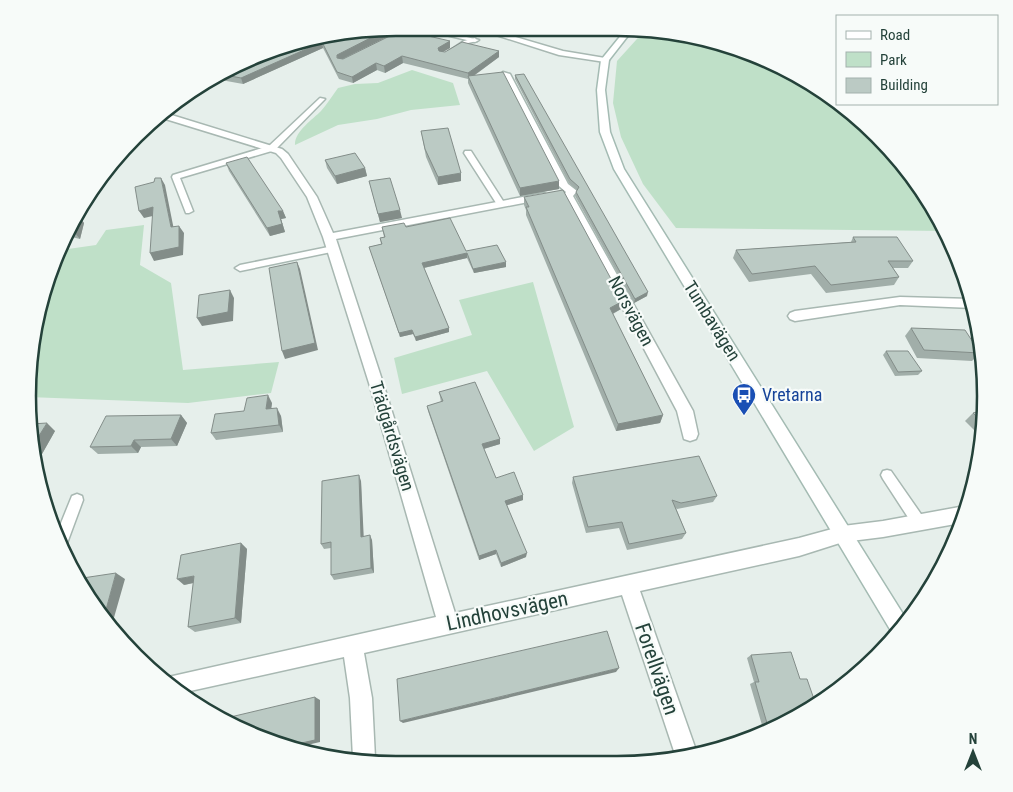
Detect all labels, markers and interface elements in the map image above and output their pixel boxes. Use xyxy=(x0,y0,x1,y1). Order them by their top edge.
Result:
legend xyxy=(836,15,998,105)
text: Road xyxy=(880,26,910,44)
text: Park xyxy=(880,51,907,69)
text: Building xyxy=(880,76,928,94)
street label: Norsvägen xyxy=(604,272,659,349)
street label: Tumbavägen xyxy=(680,277,745,365)
street label: Trädgårdsvägen xyxy=(366,378,419,493)
bus stop icon: Vretarna xyxy=(731,382,757,416)
place label: Vretarna xyxy=(762,384,822,405)
street label: Lindhovsvägen xyxy=(444,586,570,636)
street label: Forellvägen xyxy=(630,620,684,718)
north arrow xyxy=(948,727,998,777)
text: N xyxy=(969,731,977,747)

